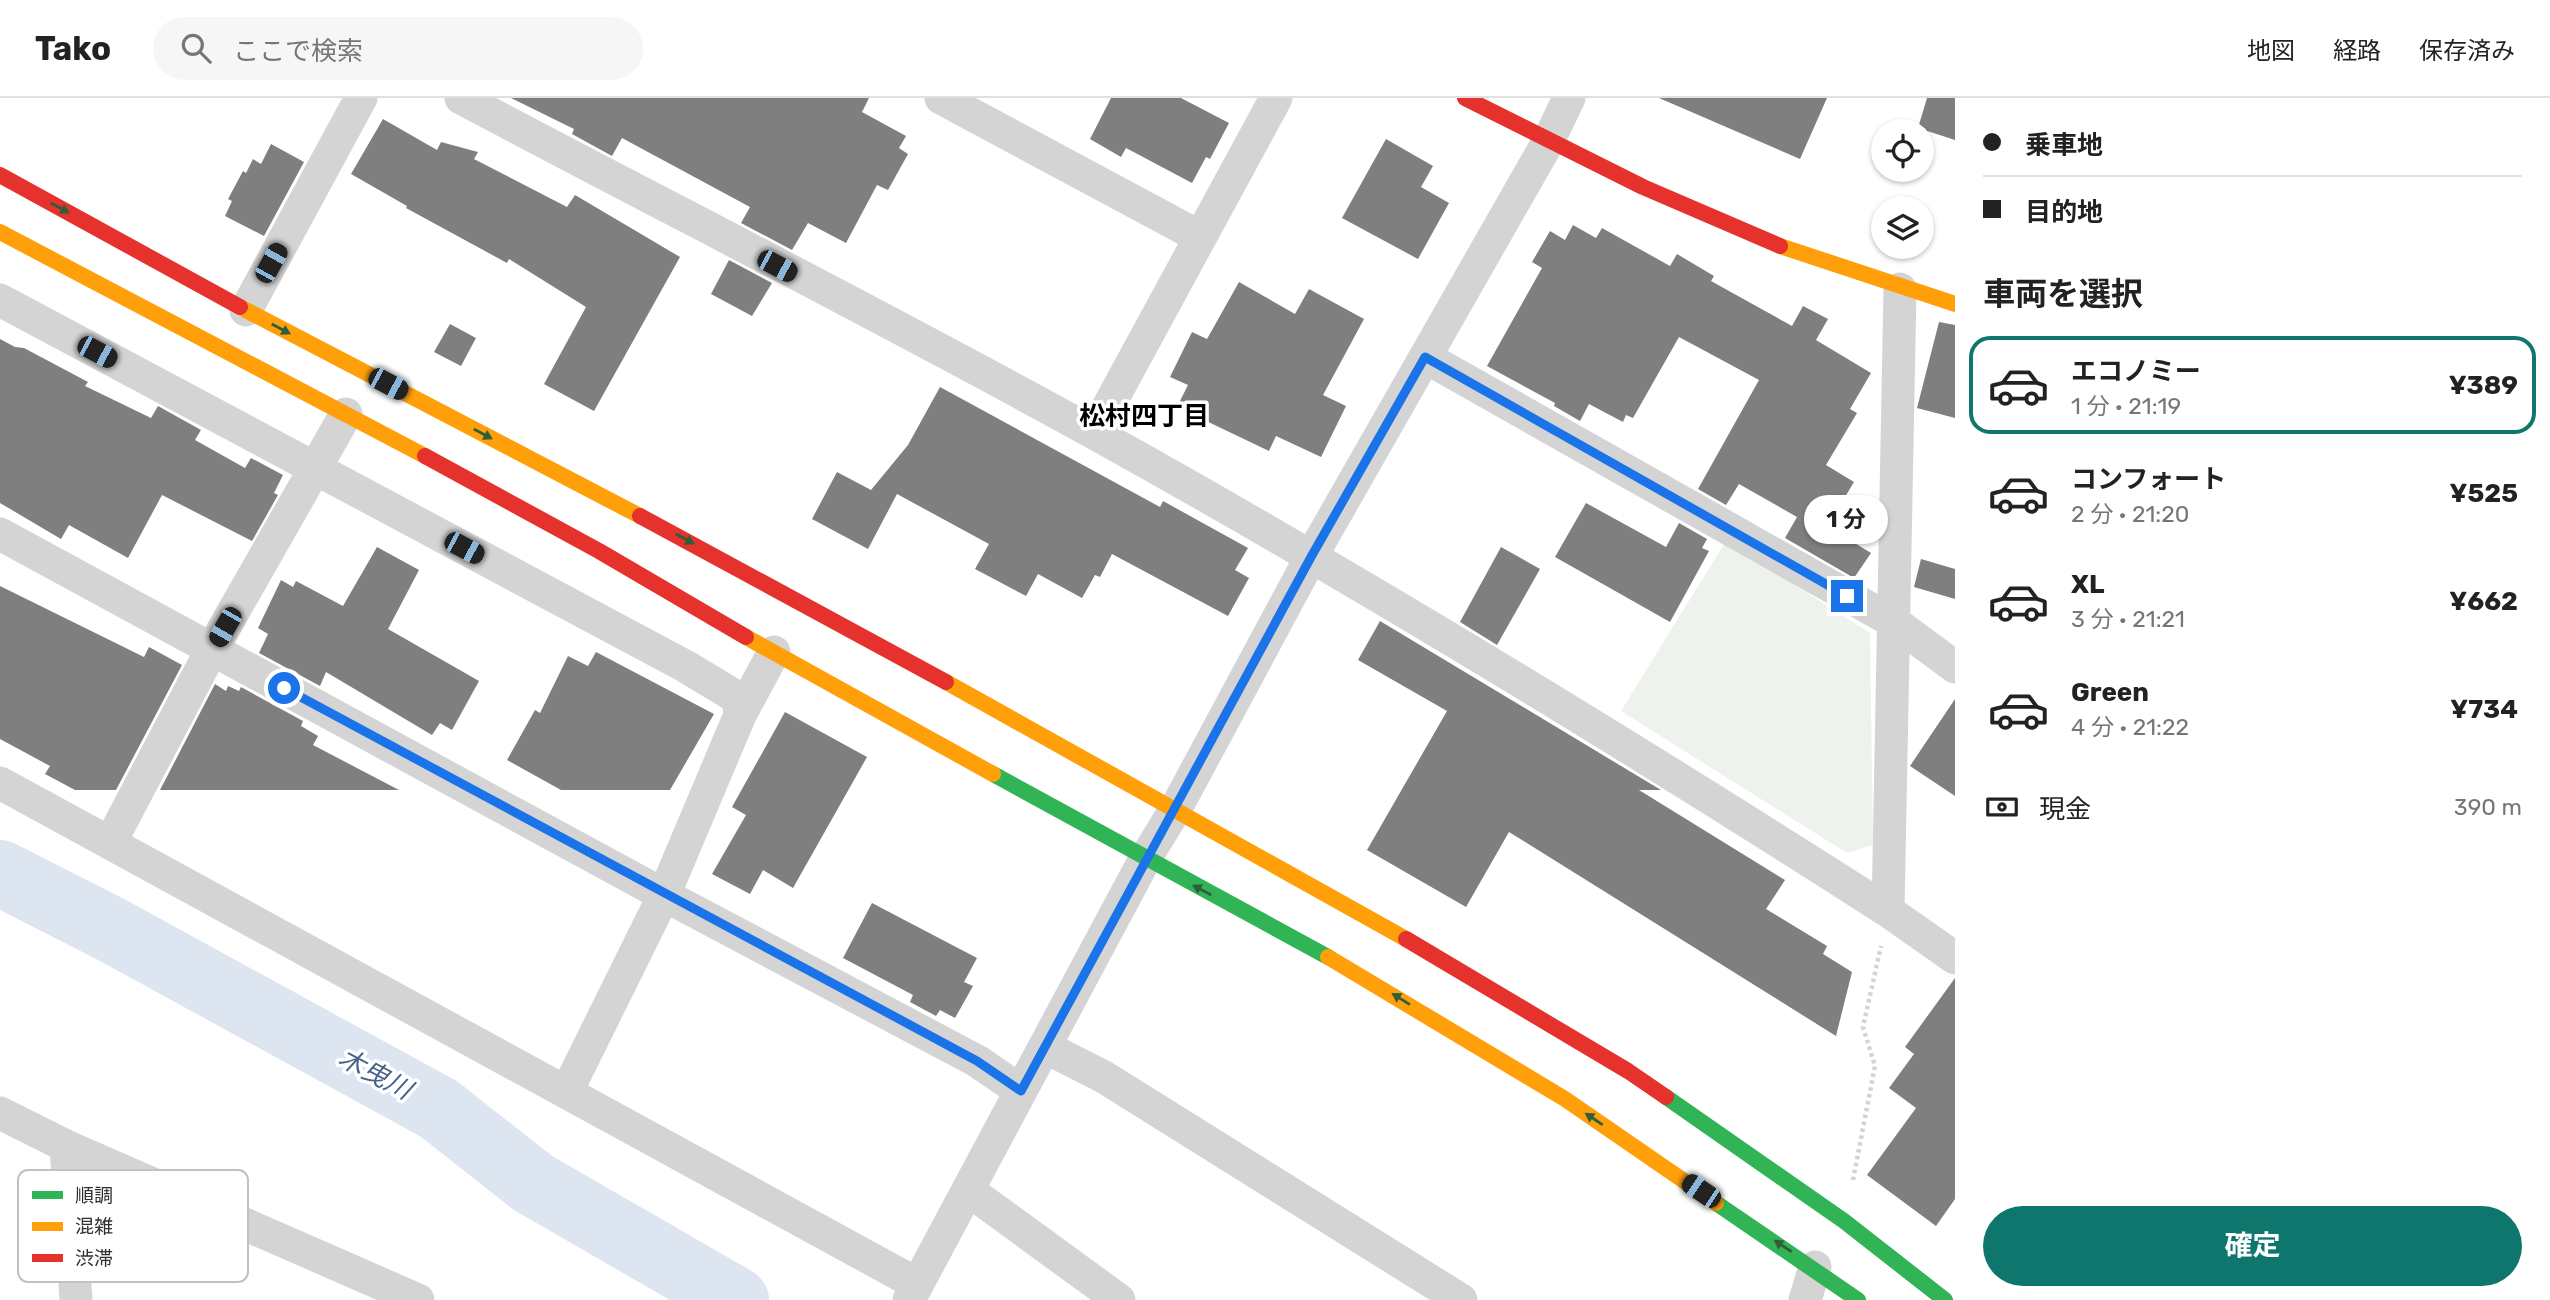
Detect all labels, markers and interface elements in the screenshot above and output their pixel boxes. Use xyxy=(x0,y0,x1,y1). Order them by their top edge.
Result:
search box xyxy=(153,17,643,80)
text: Tako xyxy=(35,29,111,68)
icon: search xyxy=(177,29,215,67)
text: ここで検索 xyxy=(233,36,363,67)
text: 地図 xyxy=(2247,37,2295,65)
text: 経路 xyxy=(2333,37,2381,65)
text: 保存済み xyxy=(2419,37,2515,65)
map controls xyxy=(1871,119,1934,259)
button: locate xyxy=(1871,119,1934,182)
text: 乗車地 xyxy=(2025,130,2103,161)
button: layers xyxy=(1871,196,1934,259)
text: 目的地 xyxy=(2025,197,2103,228)
one-way arrow xyxy=(50,202,70,214)
car xyxy=(252,240,291,286)
car xyxy=(754,247,801,285)
text: 車両を選択 xyxy=(1983,275,2143,313)
one-way arrow xyxy=(271,323,291,334)
car xyxy=(74,333,121,371)
icon: car xyxy=(1987,354,2050,417)
text: エコノミー xyxy=(2071,356,2201,387)
car xyxy=(365,365,412,403)
text: ¥389 xyxy=(2449,370,2518,401)
text: 1 分 · 21:19 xyxy=(2071,392,2181,420)
district label: 松村四丁目 xyxy=(1079,401,1209,432)
one-way arrow xyxy=(473,428,493,439)
icon: car xyxy=(1987,462,2050,525)
text: コンフォート xyxy=(2071,464,2226,495)
text: ¥525 xyxy=(2450,478,2518,509)
callout: 1 分 xyxy=(1805,494,1889,544)
text: 2 分 · 21:20 xyxy=(2071,500,2189,528)
text: 1 分 xyxy=(1826,505,1866,533)
car xyxy=(441,529,488,567)
one-way arrow xyxy=(675,533,694,545)
text: XL xyxy=(2071,569,2104,600)
icon: car xyxy=(1987,570,2050,633)
route end xyxy=(1831,580,1863,612)
text: ¥662 xyxy=(2449,586,2518,617)
car xyxy=(206,604,245,650)
text: 3 分 · 21:21 xyxy=(2071,605,2185,633)
route start xyxy=(268,672,300,704)
text: Green xyxy=(2071,677,2149,708)
icon: car xyxy=(1987,678,2050,741)
text: ¥734 xyxy=(2450,694,2518,725)
text: 4 分 · 21:22 xyxy=(2071,713,2189,741)
icon: cash xyxy=(1983,788,2021,826)
text: 390 m xyxy=(2454,793,2522,821)
text: 現金 xyxy=(2039,794,2091,825)
one-way arrow xyxy=(1192,884,1211,896)
one-way arrow xyxy=(1392,992,1411,1005)
water label: 木曳川 xyxy=(333,1042,419,1107)
one-way arrow xyxy=(1585,1112,1603,1126)
legend xyxy=(18,1170,248,1282)
car xyxy=(1678,1171,1725,1211)
text: 順調 xyxy=(75,1184,113,1207)
button: 確定 xyxy=(1983,1206,2522,1286)
text: 混雑 xyxy=(75,1215,113,1238)
one-way arrow xyxy=(1774,1239,1792,1253)
text: 渋滞 xyxy=(75,1247,113,1270)

